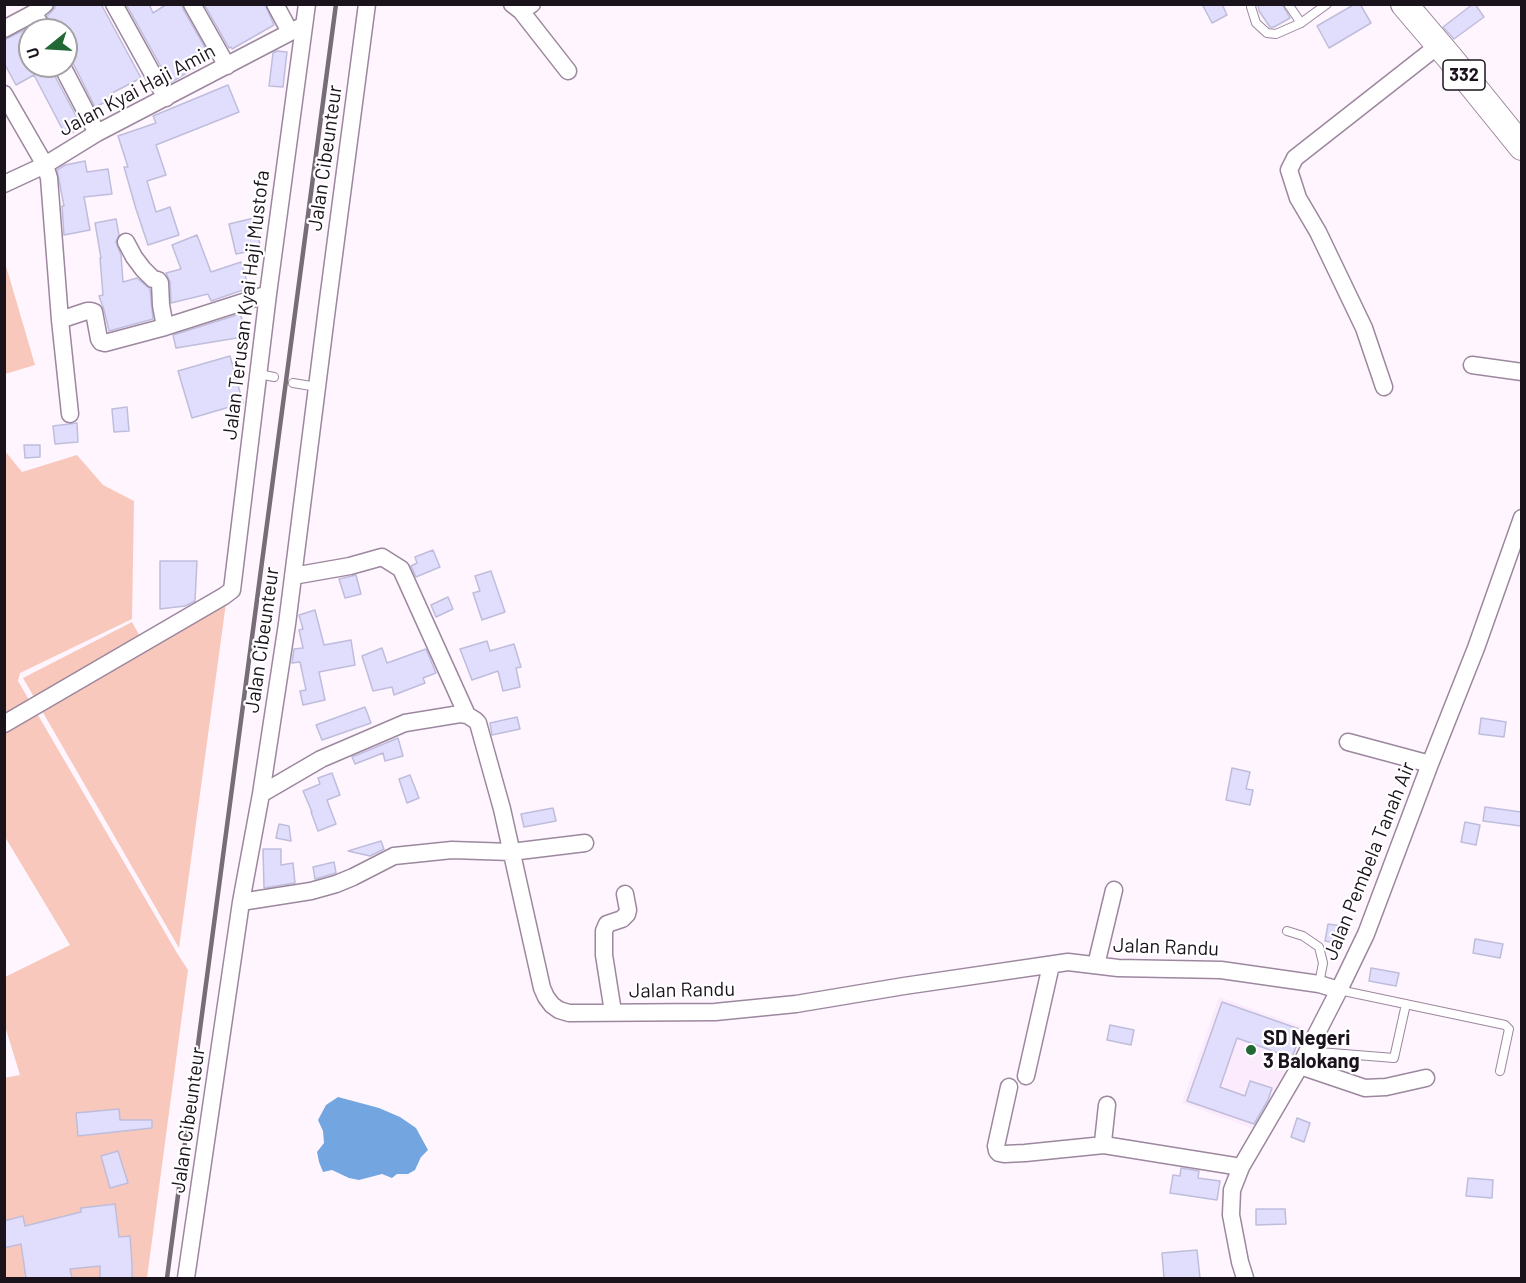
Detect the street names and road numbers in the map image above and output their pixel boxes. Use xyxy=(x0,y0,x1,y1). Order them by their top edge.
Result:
street label: Jalan Kyai Haji Amin xyxy=(55,39,219,141)
road number: 332 xyxy=(1443,60,1485,90)
street label: Jalan Cibeunteur xyxy=(303,83,347,233)
street label: Jalan Terusan Kyai Haji Mustofa xyxy=(218,169,274,441)
street label: Jalan Cibeunteur xyxy=(240,565,284,715)
street label: Jalan Pembela Tanah Air xyxy=(1318,758,1420,964)
street label: Jalan Randu xyxy=(1113,933,1219,961)
street label: Jalan Randu xyxy=(629,977,735,1003)
street label: Jalan Cibeunteur xyxy=(166,1045,210,1195)

